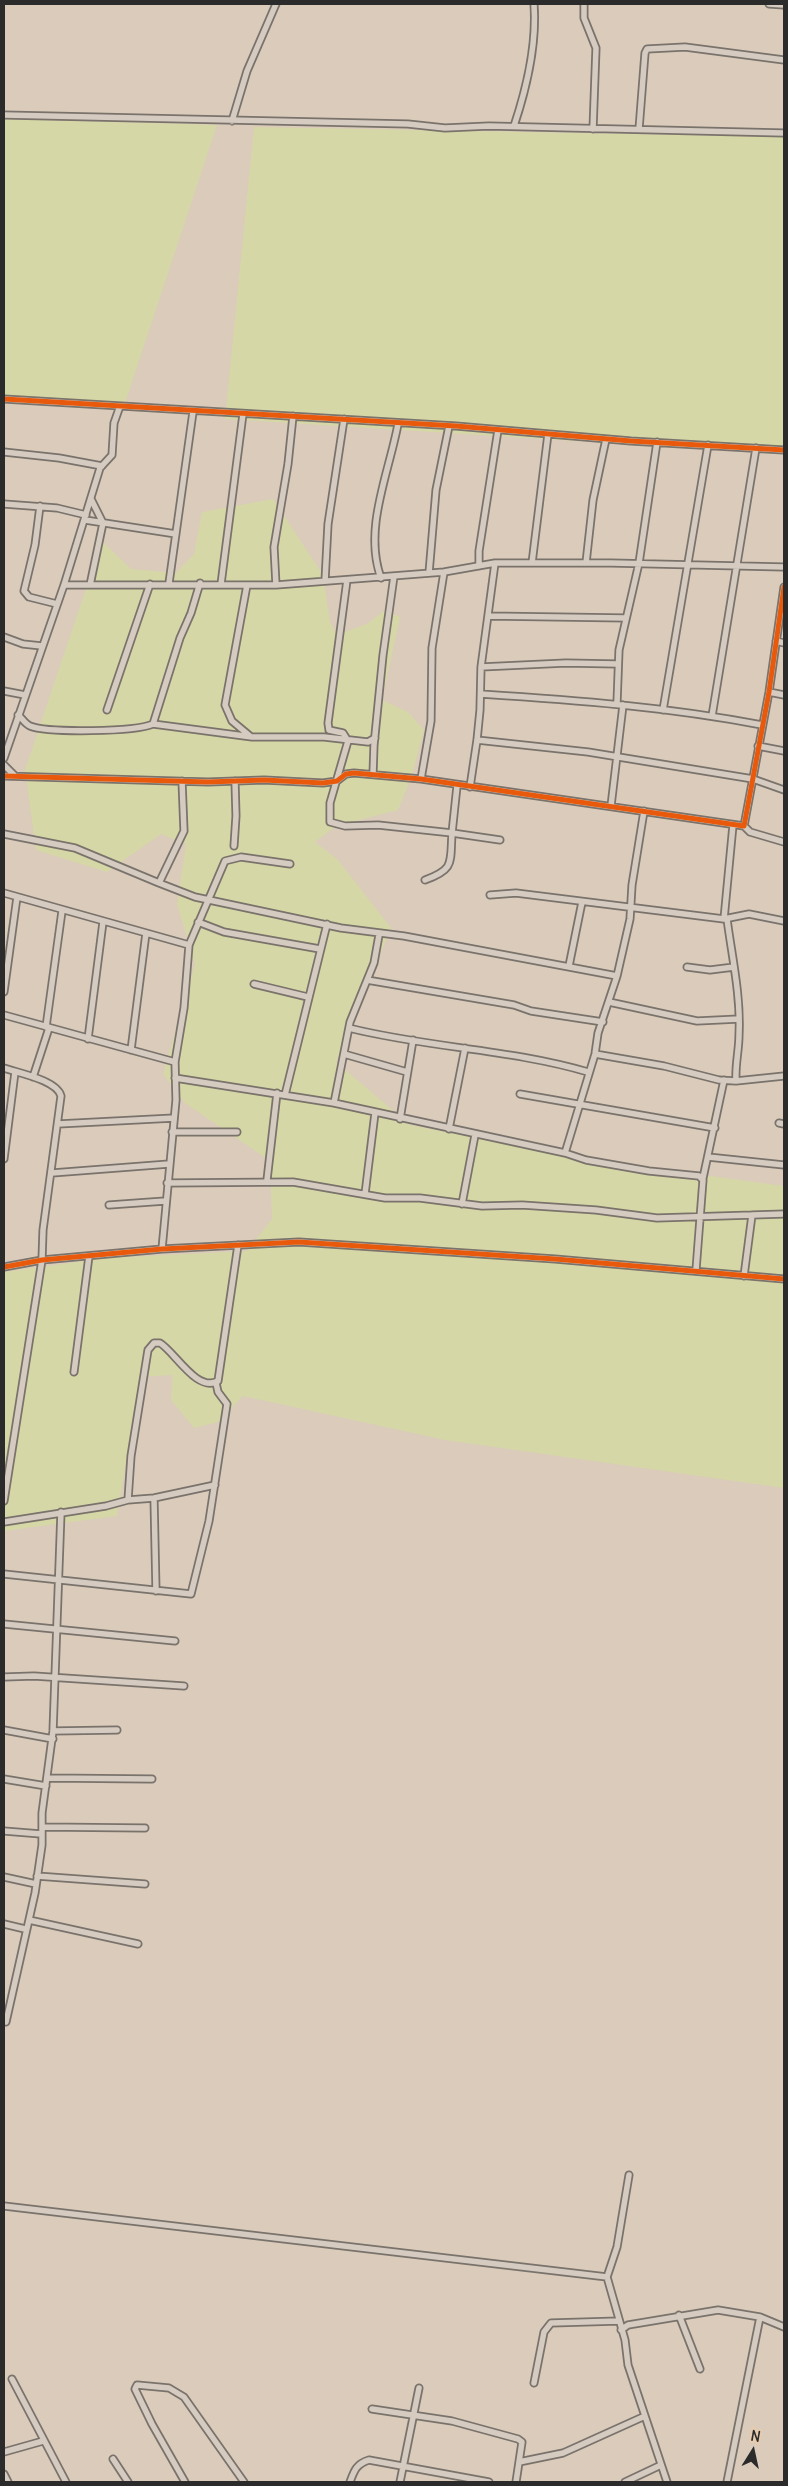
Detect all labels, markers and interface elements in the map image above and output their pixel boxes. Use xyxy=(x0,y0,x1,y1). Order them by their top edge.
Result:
north arrow xyxy=(728,2426,778,2476)
text: N xyxy=(749,2427,762,2446)

